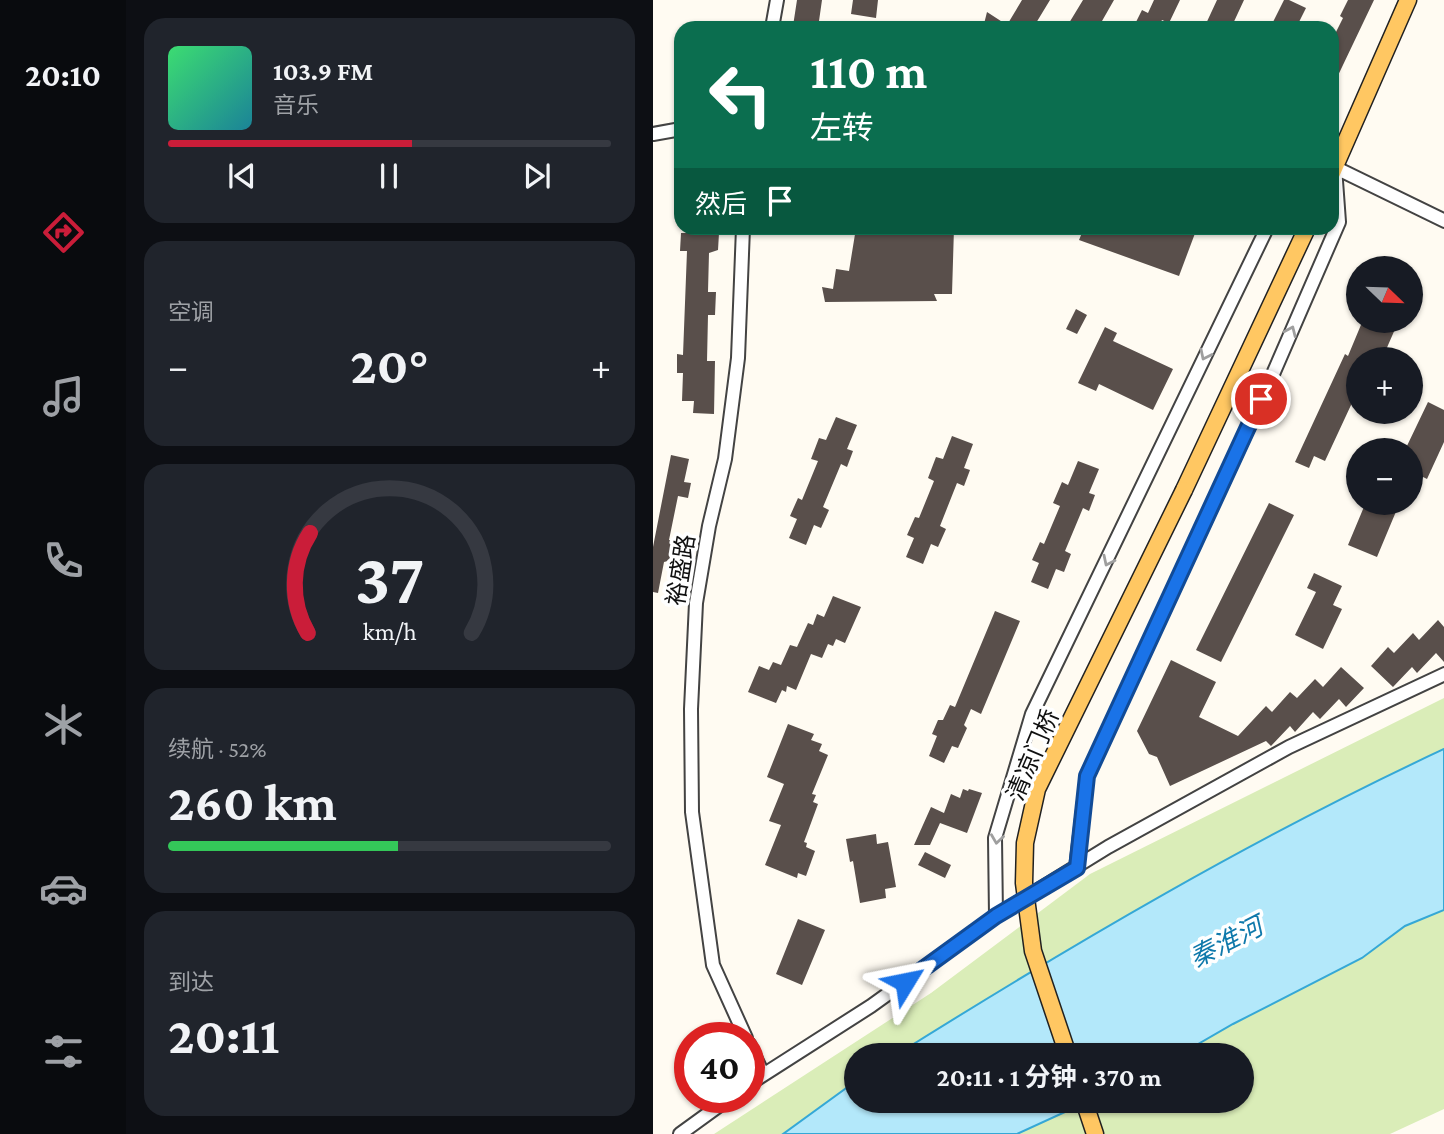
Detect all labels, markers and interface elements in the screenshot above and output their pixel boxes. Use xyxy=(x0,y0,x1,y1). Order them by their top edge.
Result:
text: 110 m xyxy=(810,44,927,99)
icon: left xyxy=(695,49,786,140)
text: 20:10 xyxy=(25,57,101,93)
text: 103.9 FM xyxy=(273,57,373,86)
text: 音乐 xyxy=(273,92,319,118)
text: 左转 xyxy=(810,110,874,146)
icon: previous xyxy=(223,157,261,195)
icon: pause xyxy=(370,157,408,195)
icon: next xyxy=(518,157,556,195)
icon: arrive xyxy=(761,182,799,220)
text: 然后 xyxy=(695,190,747,219)
icon: directions xyxy=(39,208,88,257)
north arrow xyxy=(1346,256,1423,332)
map controls xyxy=(1346,256,1423,515)
text: 空调 xyxy=(168,299,214,325)
one-way arrow xyxy=(1283,325,1297,338)
text: 20° xyxy=(350,336,429,394)
text: − xyxy=(168,345,188,387)
text: + xyxy=(591,345,611,387)
button: + xyxy=(1346,347,1423,424)
one-way arrow xyxy=(1199,348,1213,360)
pin xyxy=(1231,369,1291,429)
icon: music xyxy=(39,372,88,421)
icon: arrive xyxy=(1242,380,1280,418)
button: − xyxy=(1346,438,1423,515)
street label: 裕盛路 xyxy=(662,532,699,608)
icon: phone xyxy=(39,536,88,585)
text: 37 xyxy=(355,538,424,619)
one-way arrow xyxy=(1102,553,1116,566)
text: km/h xyxy=(363,618,416,645)
icon: climate xyxy=(39,700,88,749)
street label: 清凉门桥 xyxy=(1001,705,1064,804)
text: 续航 · 52% xyxy=(168,736,266,762)
text: 260 km xyxy=(168,773,337,831)
one-way arrow xyxy=(989,833,1004,845)
icon: car xyxy=(39,864,88,913)
water label: 秦淮河 xyxy=(1185,910,1272,973)
position arrow xyxy=(868,945,942,1019)
text: 到达 xyxy=(168,969,214,995)
text: 20:11 xyxy=(168,1006,279,1064)
speed limit sign: 40 xyxy=(674,1022,765,1113)
icon: filters xyxy=(39,1027,88,1076)
text: 20:11 · 1 分钟 · 370 m xyxy=(937,1063,1161,1092)

